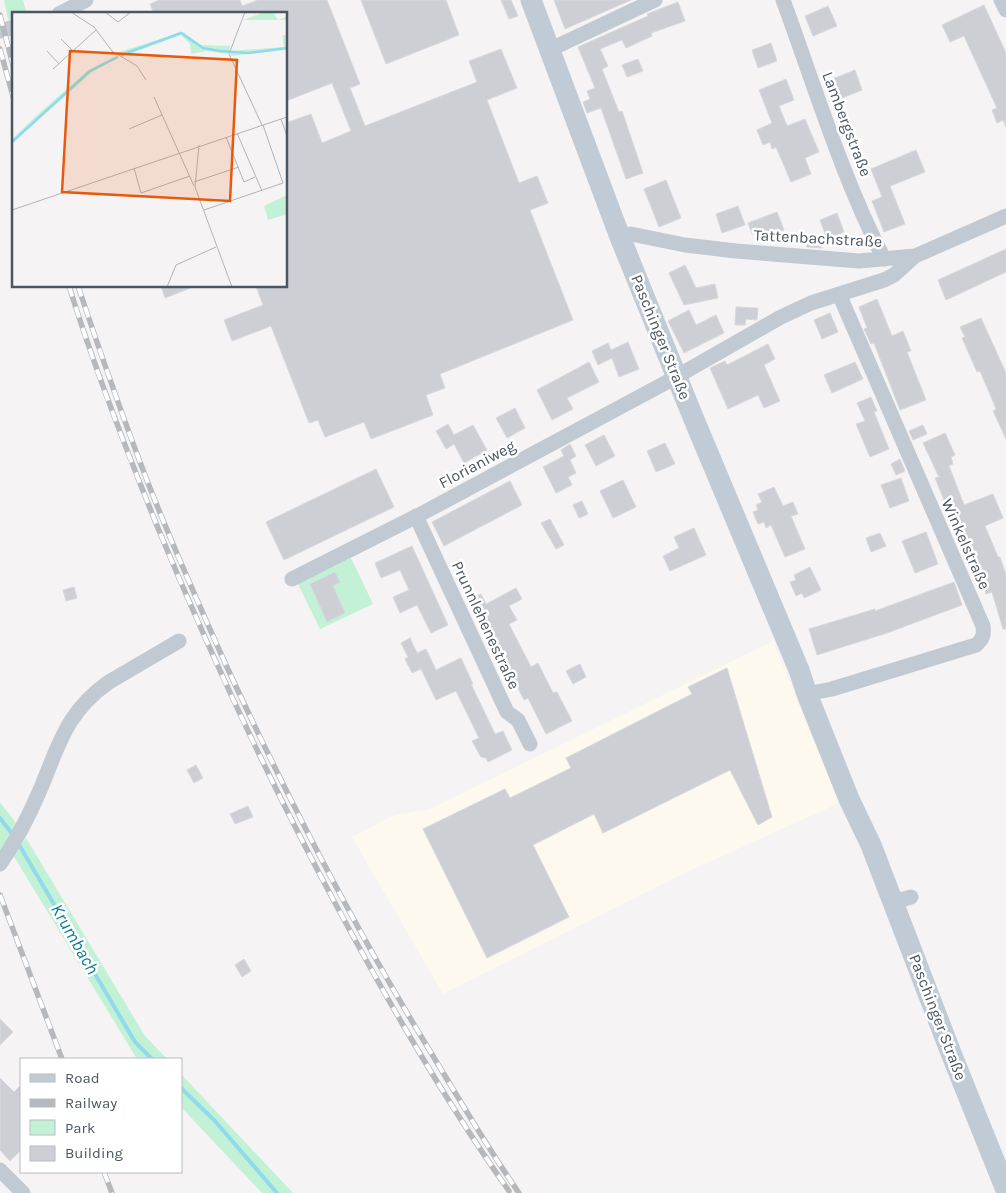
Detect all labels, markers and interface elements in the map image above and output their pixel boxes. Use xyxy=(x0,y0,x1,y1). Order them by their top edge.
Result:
inset map xyxy=(12,12,288,288)
street label: Lambergstraße xyxy=(818,69,876,179)
street label: Tattenbachstraße xyxy=(753,225,883,251)
street label: Paschinger Straße xyxy=(627,272,695,402)
street label: Florianiweg xyxy=(435,436,519,492)
street label: Winkelstraße xyxy=(937,496,995,592)
street label: Prunnlehenestraße xyxy=(448,558,524,692)
water label: Krumbach xyxy=(46,900,104,978)
street label: Paschinger Straße xyxy=(905,951,971,1083)
legend xyxy=(20,1058,182,1173)
text: Road xyxy=(65,1069,100,1087)
text: Railway xyxy=(65,1094,117,1112)
text: Park xyxy=(65,1119,95,1137)
text: Building xyxy=(65,1144,123,1162)

